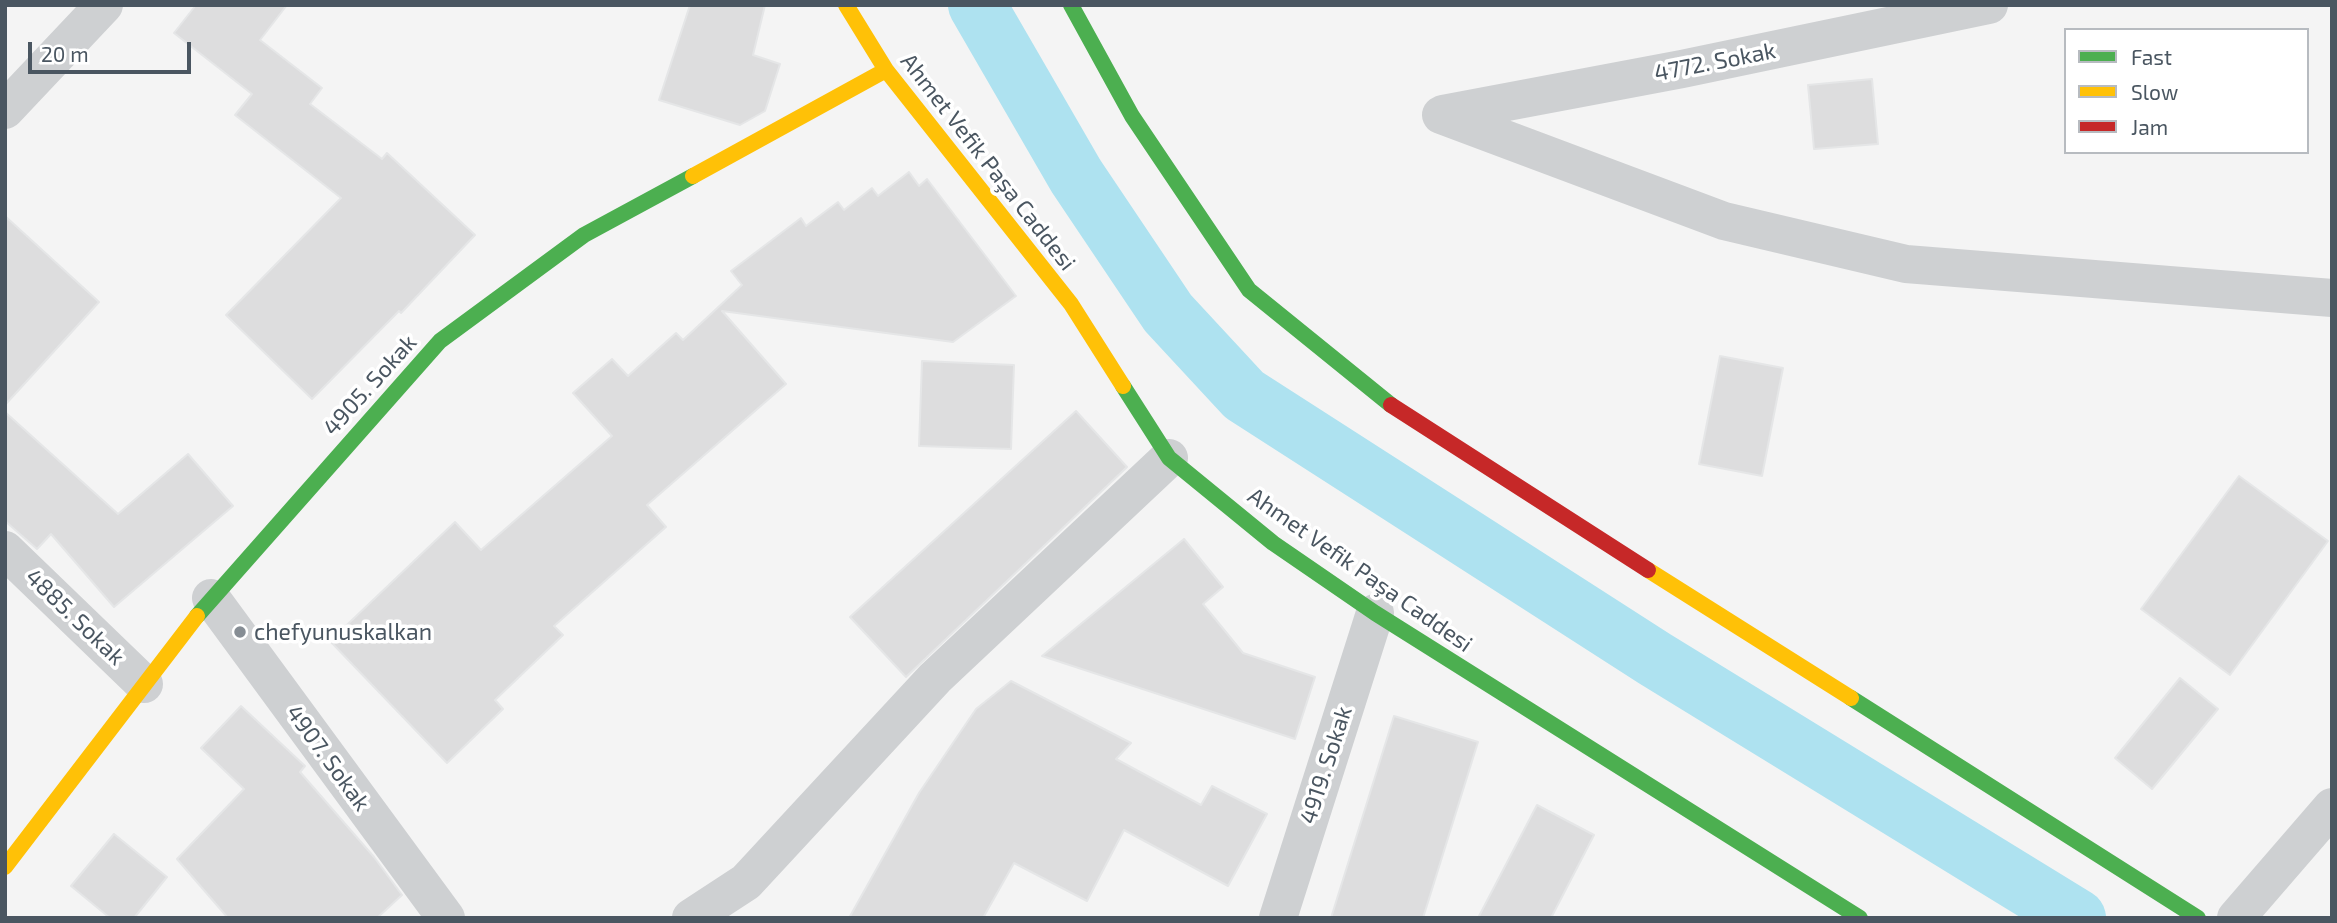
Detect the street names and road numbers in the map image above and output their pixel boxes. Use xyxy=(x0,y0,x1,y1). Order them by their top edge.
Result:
street label: 4772. Sokak xyxy=(1652,37,1778,87)
street label: Ahmet Vefik Paşa Caddesi xyxy=(895,48,1081,276)
street label: 4905. Sokak xyxy=(318,329,422,441)
street label: Ahmet Vefik Paşa Caddesi xyxy=(1242,482,1478,658)
street label: 4885. Sokak xyxy=(20,563,130,671)
street label: 4907. Sokak xyxy=(280,700,376,816)
street label: 4919. Sokak xyxy=(1294,703,1358,827)

